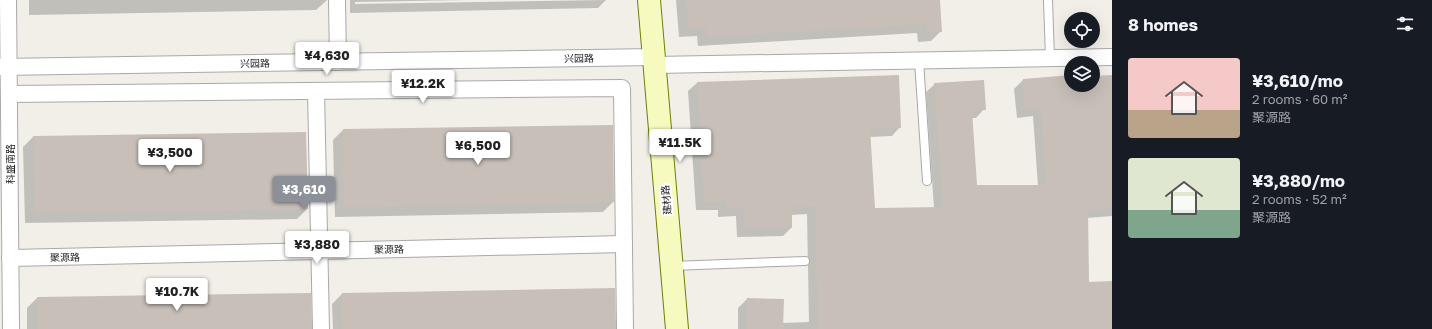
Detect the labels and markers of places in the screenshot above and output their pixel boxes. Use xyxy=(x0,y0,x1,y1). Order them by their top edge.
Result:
pin: ¥4,630 xyxy=(294,42,360,76)
pin: ¥12.2K xyxy=(390,70,456,104)
pin: ¥11.5K xyxy=(647,129,713,163)
pin: ¥6,500 xyxy=(445,132,511,166)
pin: ¥3,500 xyxy=(137,139,203,173)
pin: ¥3,610 xyxy=(271,176,337,210)
pin: ¥3,880 xyxy=(284,231,350,265)
pin: ¥10.7K xyxy=(144,278,210,312)

